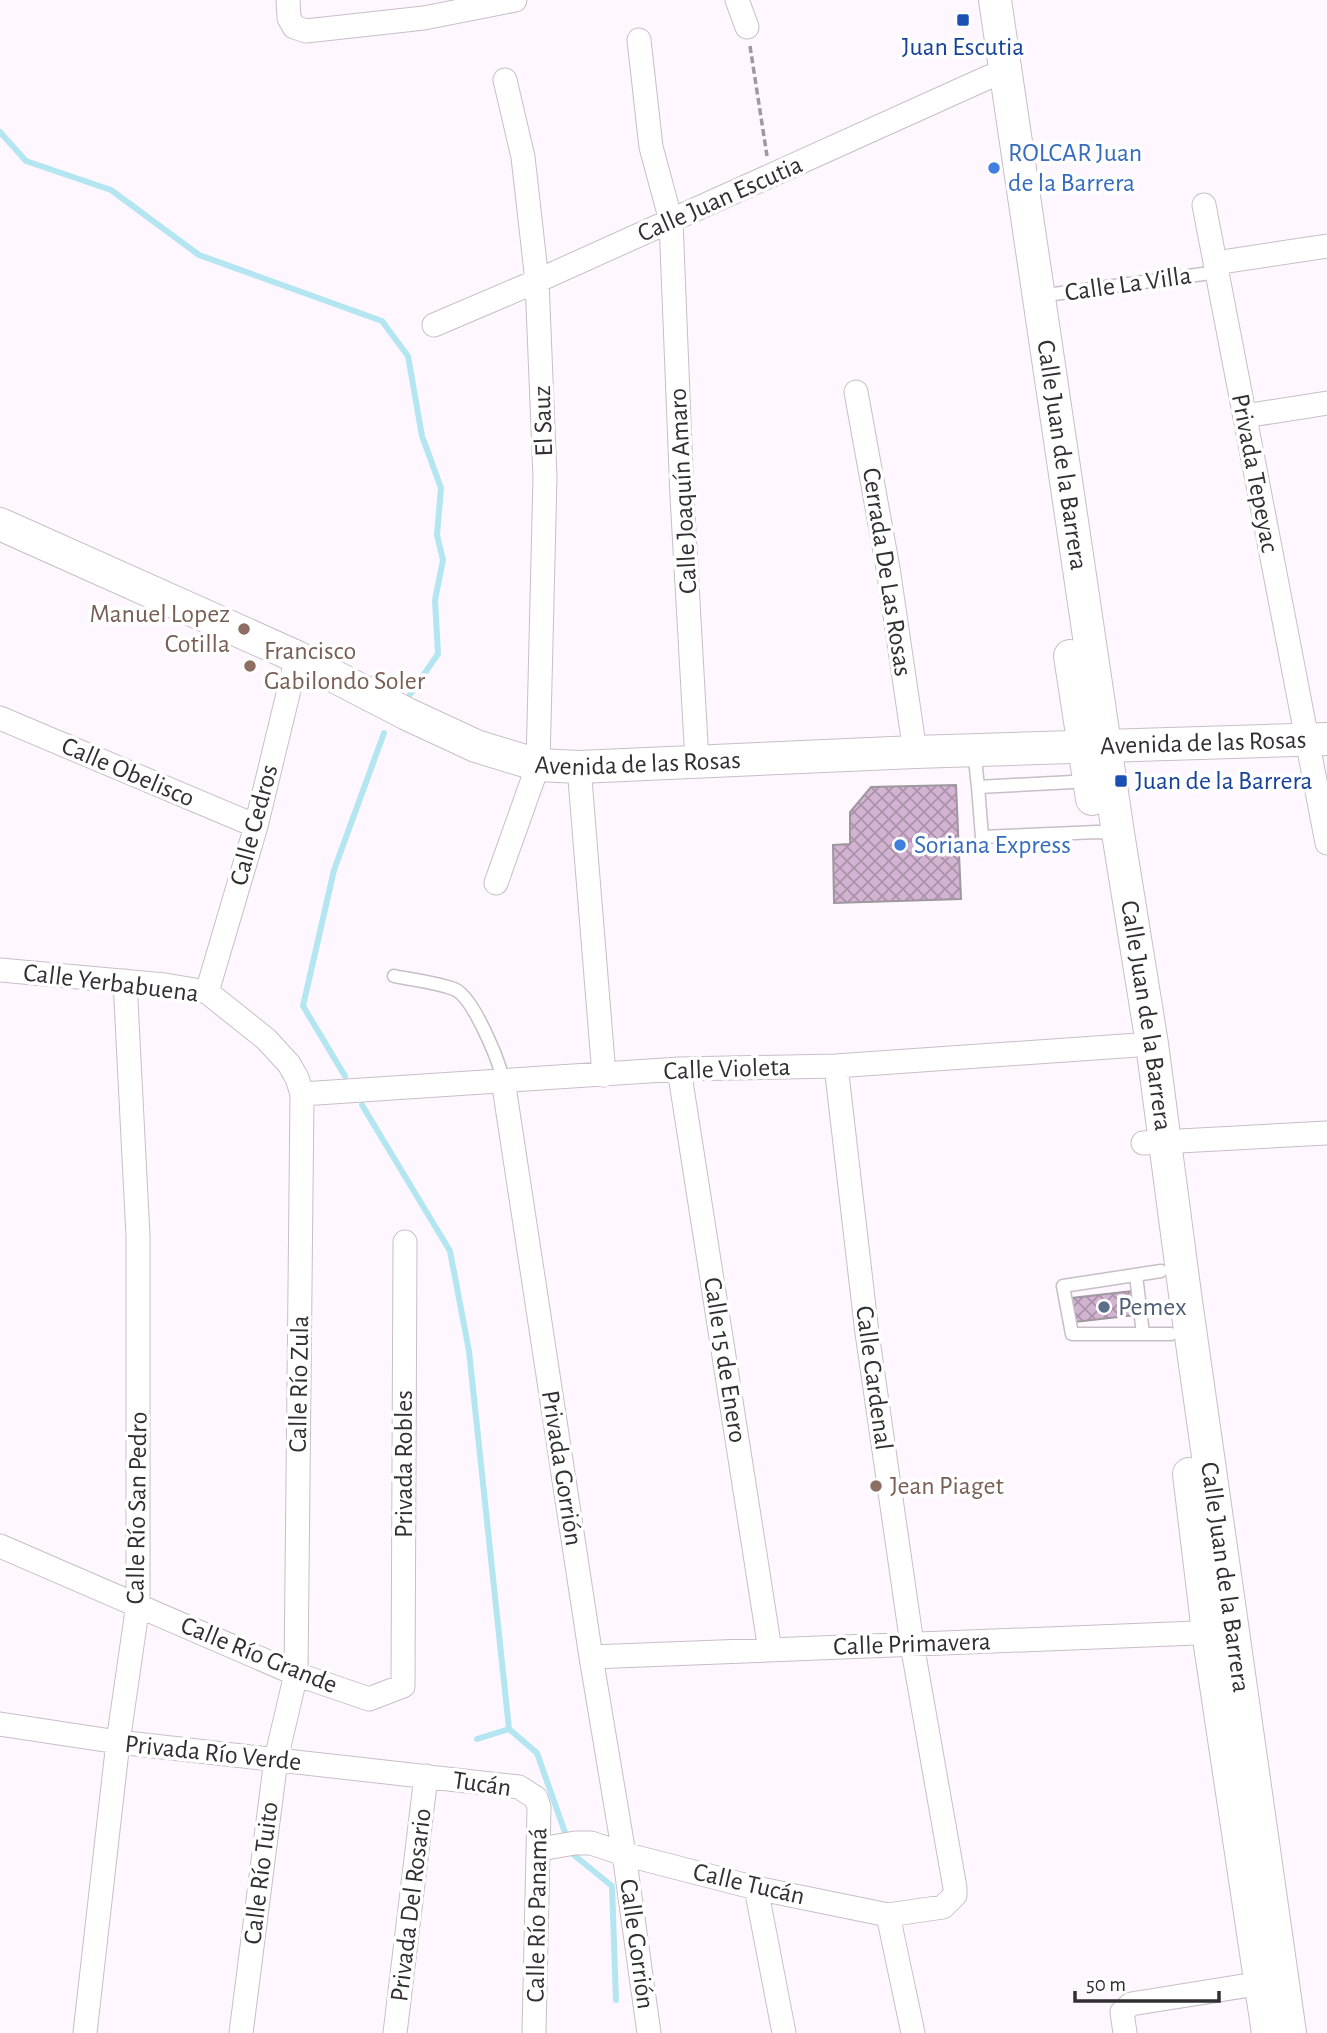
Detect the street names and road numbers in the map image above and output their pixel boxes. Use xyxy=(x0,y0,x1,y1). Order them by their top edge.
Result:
street label: Calle Juan Escutia xyxy=(634,151,806,247)
street label: Calle La Villa xyxy=(1063,262,1193,306)
street label: Calle Juan de la Barrera xyxy=(1032,338,1092,572)
street label: El Sauz xyxy=(529,385,557,457)
street label: Calle Joaquín Amaro xyxy=(665,387,701,595)
street label: Privada Tepeyac xyxy=(1227,391,1283,555)
street label: Cerrada De Las Rosas xyxy=(858,466,916,678)
street label: Avenida de las Rosas xyxy=(1100,727,1307,759)
street label: Calle Obelisco xyxy=(58,732,198,812)
street label: Avenida de las Rosas xyxy=(534,747,741,780)
street label: Calle Cedros xyxy=(225,762,283,888)
street label: Calle Juan de la Barrera xyxy=(1116,899,1176,1132)
street label: Calle Yerbabuena xyxy=(22,959,200,1007)
street label: Calle Violeta xyxy=(663,1054,791,1084)
street label: Calle 15 de Enero xyxy=(699,1275,751,1445)
street label: Calle Cardenal xyxy=(851,1304,897,1452)
street label: Calle Río Zula xyxy=(285,1315,313,1453)
street label: Privada Gorrión xyxy=(537,1389,587,1547)
street label: Privada Robles xyxy=(391,1390,417,1538)
street label: Calle Río San Pedro xyxy=(122,1411,152,1605)
street label: Calle Juan de la Barrera xyxy=(1196,1460,1254,1694)
street label: Calle Río Grande xyxy=(177,1612,341,1698)
street label: Calle Primavera xyxy=(833,1628,991,1660)
street label: Privada Río Verde xyxy=(123,1731,303,1775)
street label: Tucán xyxy=(451,1767,513,1801)
street label: Calle Río Tuito xyxy=(239,1800,283,1946)
street label: Privada Del Rosario xyxy=(386,1807,436,2003)
street label: Calle Río Panamá xyxy=(522,1827,552,2003)
street label: Calle Tucán xyxy=(691,1859,807,1909)
street label: Calle Gorrión xyxy=(615,1877,659,2011)

